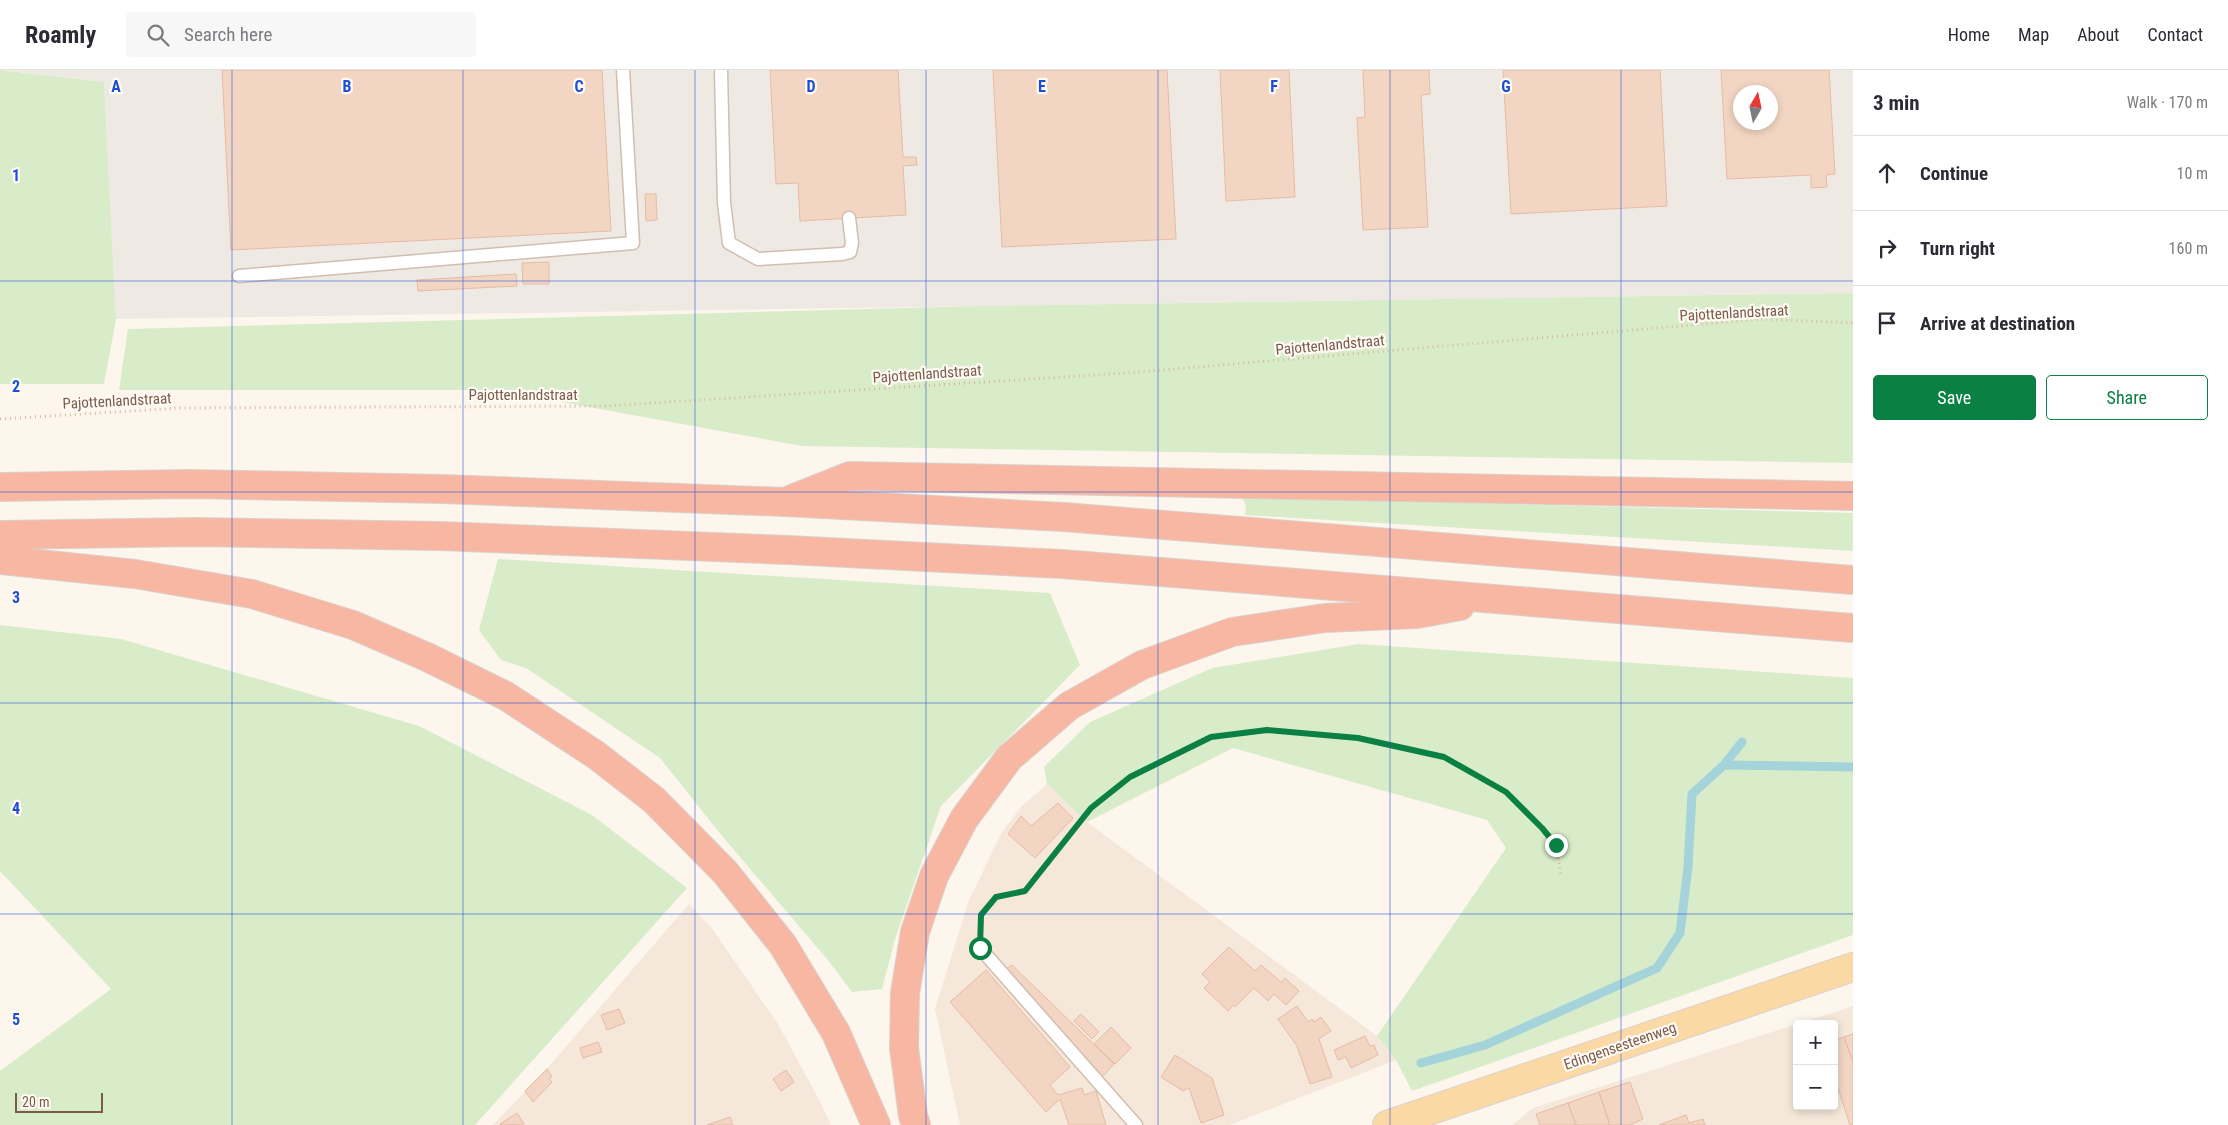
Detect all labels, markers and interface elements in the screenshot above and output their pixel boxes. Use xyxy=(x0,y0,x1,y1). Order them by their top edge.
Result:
search box xyxy=(126,12,476,57)
text: Roamly xyxy=(25,21,96,49)
icon: search xyxy=(144,21,172,49)
text: Search here xyxy=(184,23,272,46)
text: Home xyxy=(1948,24,1990,45)
text: Map xyxy=(2018,24,2049,45)
text: About xyxy=(2077,24,2119,45)
text: Contact xyxy=(2147,24,2203,45)
text: A xyxy=(111,77,121,96)
text: B xyxy=(343,77,352,96)
text: C xyxy=(574,77,584,96)
text: D xyxy=(806,77,816,96)
text: E xyxy=(1038,77,1046,96)
text: F xyxy=(1270,77,1278,96)
text: G xyxy=(1501,77,1511,96)
north arrow xyxy=(1733,85,1778,130)
text: 3 min xyxy=(1873,91,1920,115)
text: Walk · 170 m xyxy=(2127,93,2208,112)
icon: ahead xyxy=(1873,159,1901,187)
text: Continue xyxy=(1920,162,1988,185)
text: 10 m xyxy=(2176,164,2208,183)
text: 1 xyxy=(12,166,20,185)
icon: right xyxy=(1873,234,1901,262)
text: Turn right xyxy=(1920,237,1995,260)
text: 160 m xyxy=(2169,239,2208,258)
street label: Pajottenlandstraat xyxy=(1679,301,1789,325)
icon: arrive xyxy=(1873,309,1901,337)
text: Arrive at destination xyxy=(1920,312,2075,335)
street label: Pajottenlandstraat xyxy=(1275,331,1385,359)
street label: Pajottenlandstraat xyxy=(872,361,982,387)
button: Save xyxy=(1873,375,2036,420)
button: Share xyxy=(2046,375,2208,420)
text: 2 xyxy=(12,377,20,396)
street label: Pajottenlandstraat xyxy=(468,386,578,404)
street label: Pajottenlandstraat xyxy=(62,389,172,413)
text: 3 xyxy=(12,588,20,607)
text: 4 xyxy=(12,799,20,818)
route end xyxy=(1545,834,1568,857)
route start xyxy=(969,937,992,960)
text: 5 xyxy=(12,1010,20,1029)
street label: Edingensesteenweg xyxy=(1561,1018,1679,1074)
map controls xyxy=(1793,1020,1838,1110)
button: + xyxy=(1793,1020,1838,1065)
button: − xyxy=(1793,1065,1838,1110)
scale bar xyxy=(15,1090,102,1113)
text: 20 m xyxy=(22,1094,50,1110)

